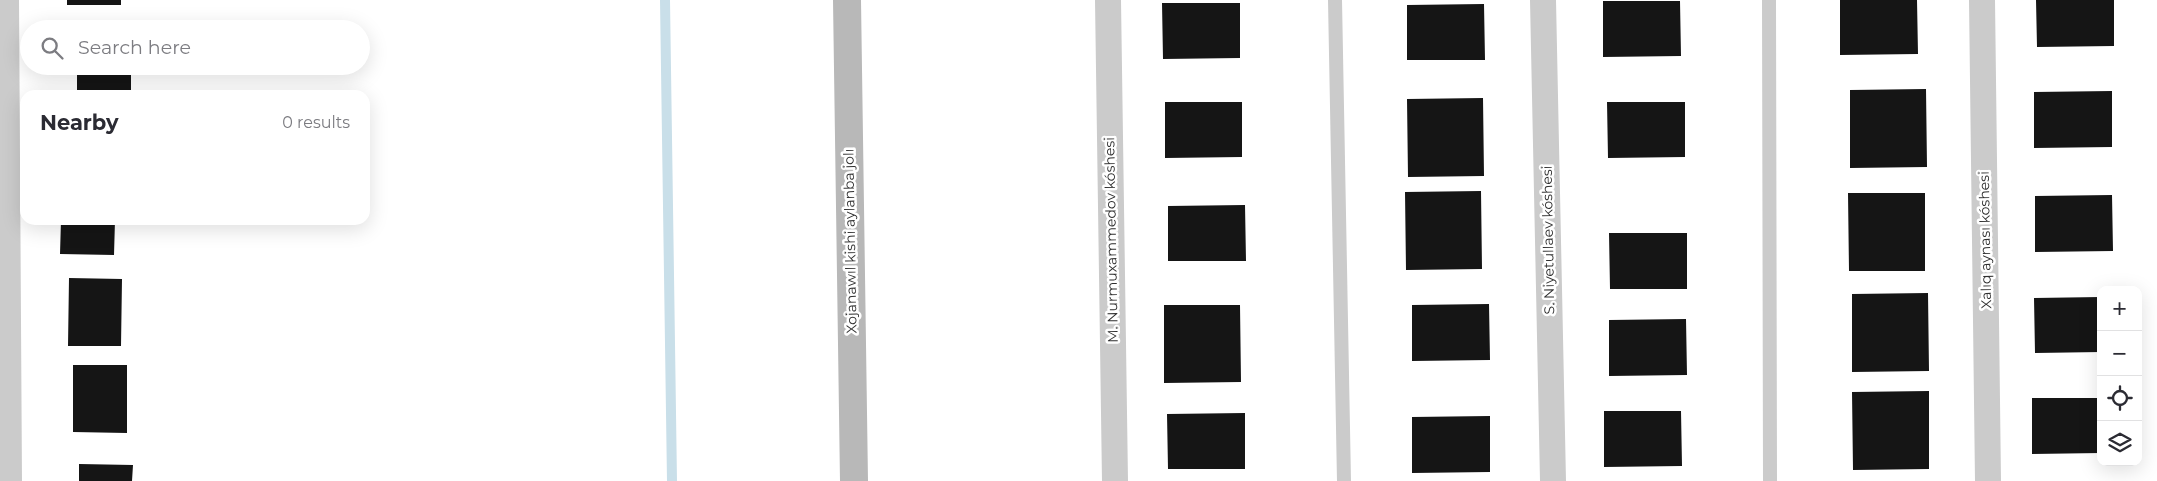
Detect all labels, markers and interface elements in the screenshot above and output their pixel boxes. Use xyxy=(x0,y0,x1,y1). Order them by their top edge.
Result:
search box xyxy=(20,20,370,75)
icon: search xyxy=(38,34,66,62)
text: Search here xyxy=(78,36,191,59)
text: Nearby xyxy=(40,110,119,135)
text: 0 results xyxy=(282,113,350,132)
street label: M. Nurmuxammedov kóshesi xyxy=(1100,137,1122,343)
street label: Xojanawıl kishi aylanba jolı xyxy=(839,148,861,334)
street label: S. Niyetullaev kóshesi xyxy=(1538,165,1558,315)
street label: Xalıq aynası kóshesi xyxy=(1975,171,1995,309)
map controls xyxy=(2097,286,2142,466)
button: + xyxy=(2097,286,2142,331)
button: − xyxy=(2097,331,2142,376)
button: locate xyxy=(2097,376,2142,421)
button: layers xyxy=(2097,421,2142,466)

